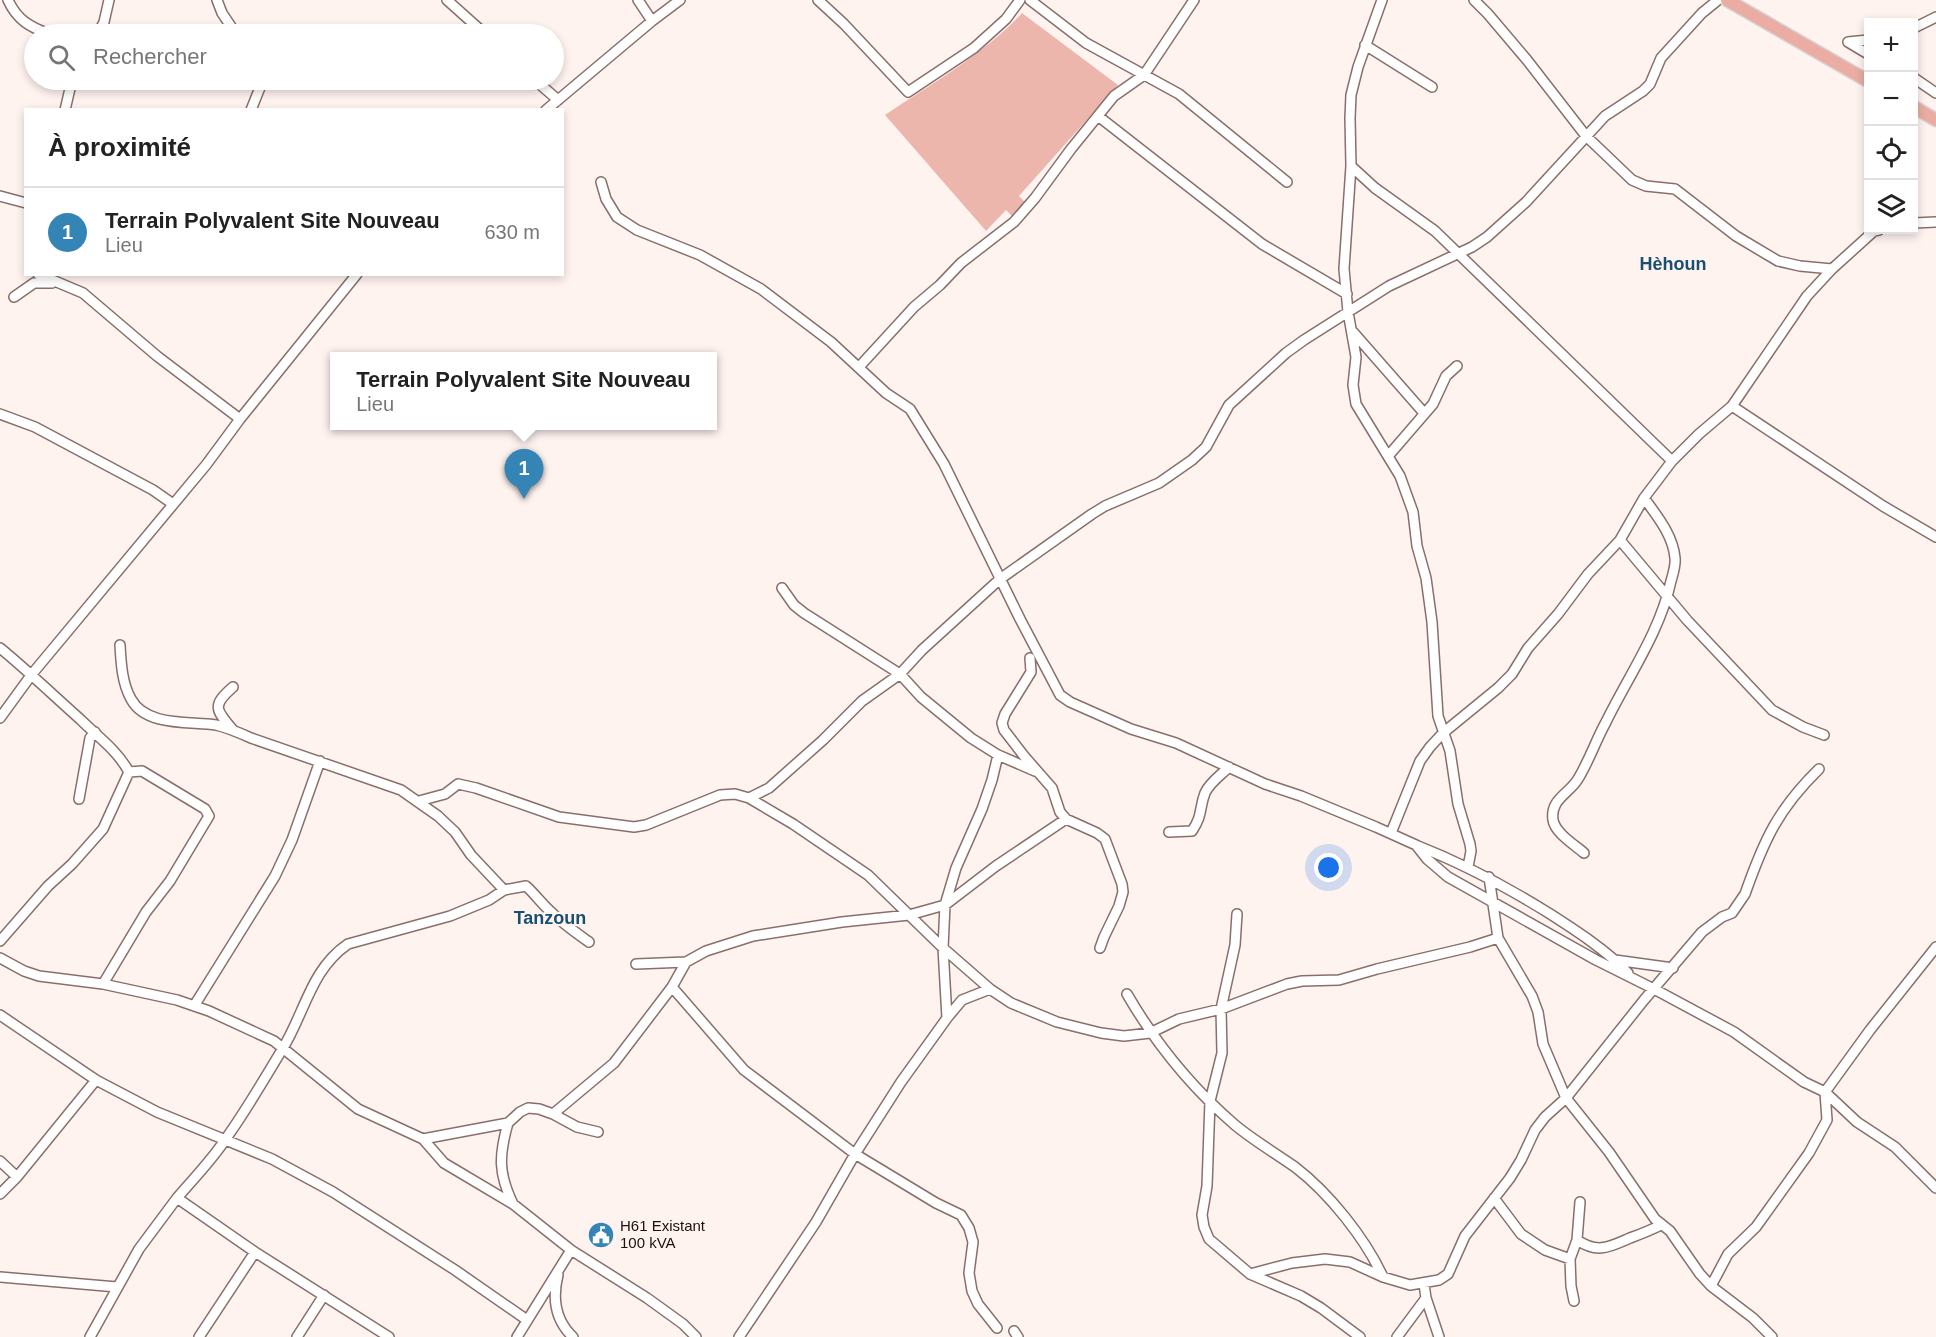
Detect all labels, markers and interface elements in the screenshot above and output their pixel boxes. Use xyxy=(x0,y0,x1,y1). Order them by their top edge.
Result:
map controls xyxy=(1864,18,1918,234)
button: + xyxy=(1864,18,1918,72)
search box xyxy=(24,24,564,90)
icon: search xyxy=(45,41,78,74)
text: Rechercher xyxy=(93,44,207,69)
button: − xyxy=(1864,72,1918,126)
button: locate xyxy=(1864,126,1918,180)
text: À proximité xyxy=(48,132,191,162)
button: layers xyxy=(1864,180,1918,234)
text: Terrain Polyvalent Site Nouveau xyxy=(105,208,440,233)
text: 1 xyxy=(62,221,73,243)
text: 630 m xyxy=(484,221,540,243)
text: Lieu xyxy=(105,234,143,256)
district label: Hèhoun xyxy=(1640,254,1707,274)
popup xyxy=(330,352,717,430)
text: Terrain Polyvalent Site Nouveau xyxy=(356,367,691,392)
text: Lieu xyxy=(356,393,394,415)
pin: 1 xyxy=(504,450,544,499)
your location xyxy=(1314,853,1343,882)
district label: Tanzoun xyxy=(514,908,586,928)
place label: H61 Existant 100 kVA xyxy=(620,1217,706,1251)
public building icon: H61 Existant 100 kVA xyxy=(586,1220,616,1250)

